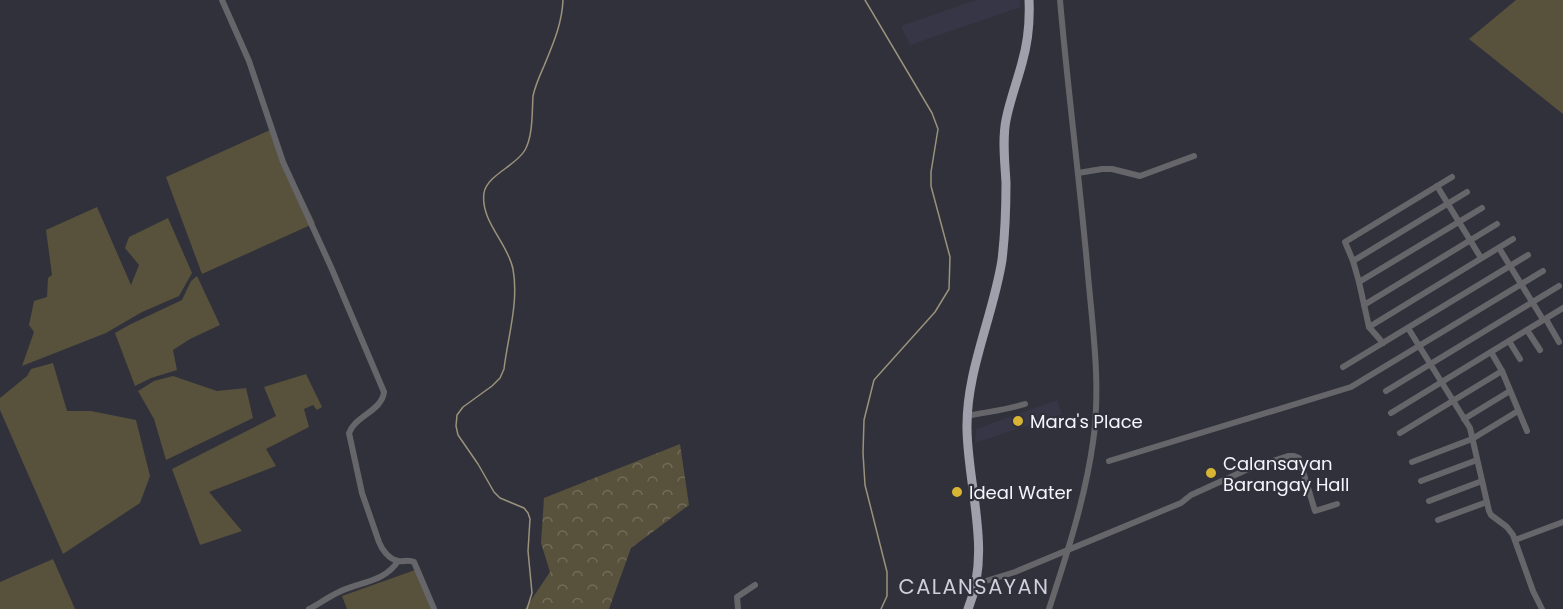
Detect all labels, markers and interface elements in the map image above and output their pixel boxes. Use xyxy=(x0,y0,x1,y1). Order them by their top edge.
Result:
place label: Mara's Place xyxy=(1030,409,1143,434)
marker: Mara's Place xyxy=(1011,414,1025,428)
place label: Calansayan Barangay Hall xyxy=(1223,451,1349,497)
marker: Calansayan Barangay Hall xyxy=(1204,466,1218,480)
place label: Ideal Water xyxy=(969,480,1073,505)
marker: Ideal Water xyxy=(950,485,964,499)
district label: CALANSAYAN xyxy=(898,572,1050,601)

